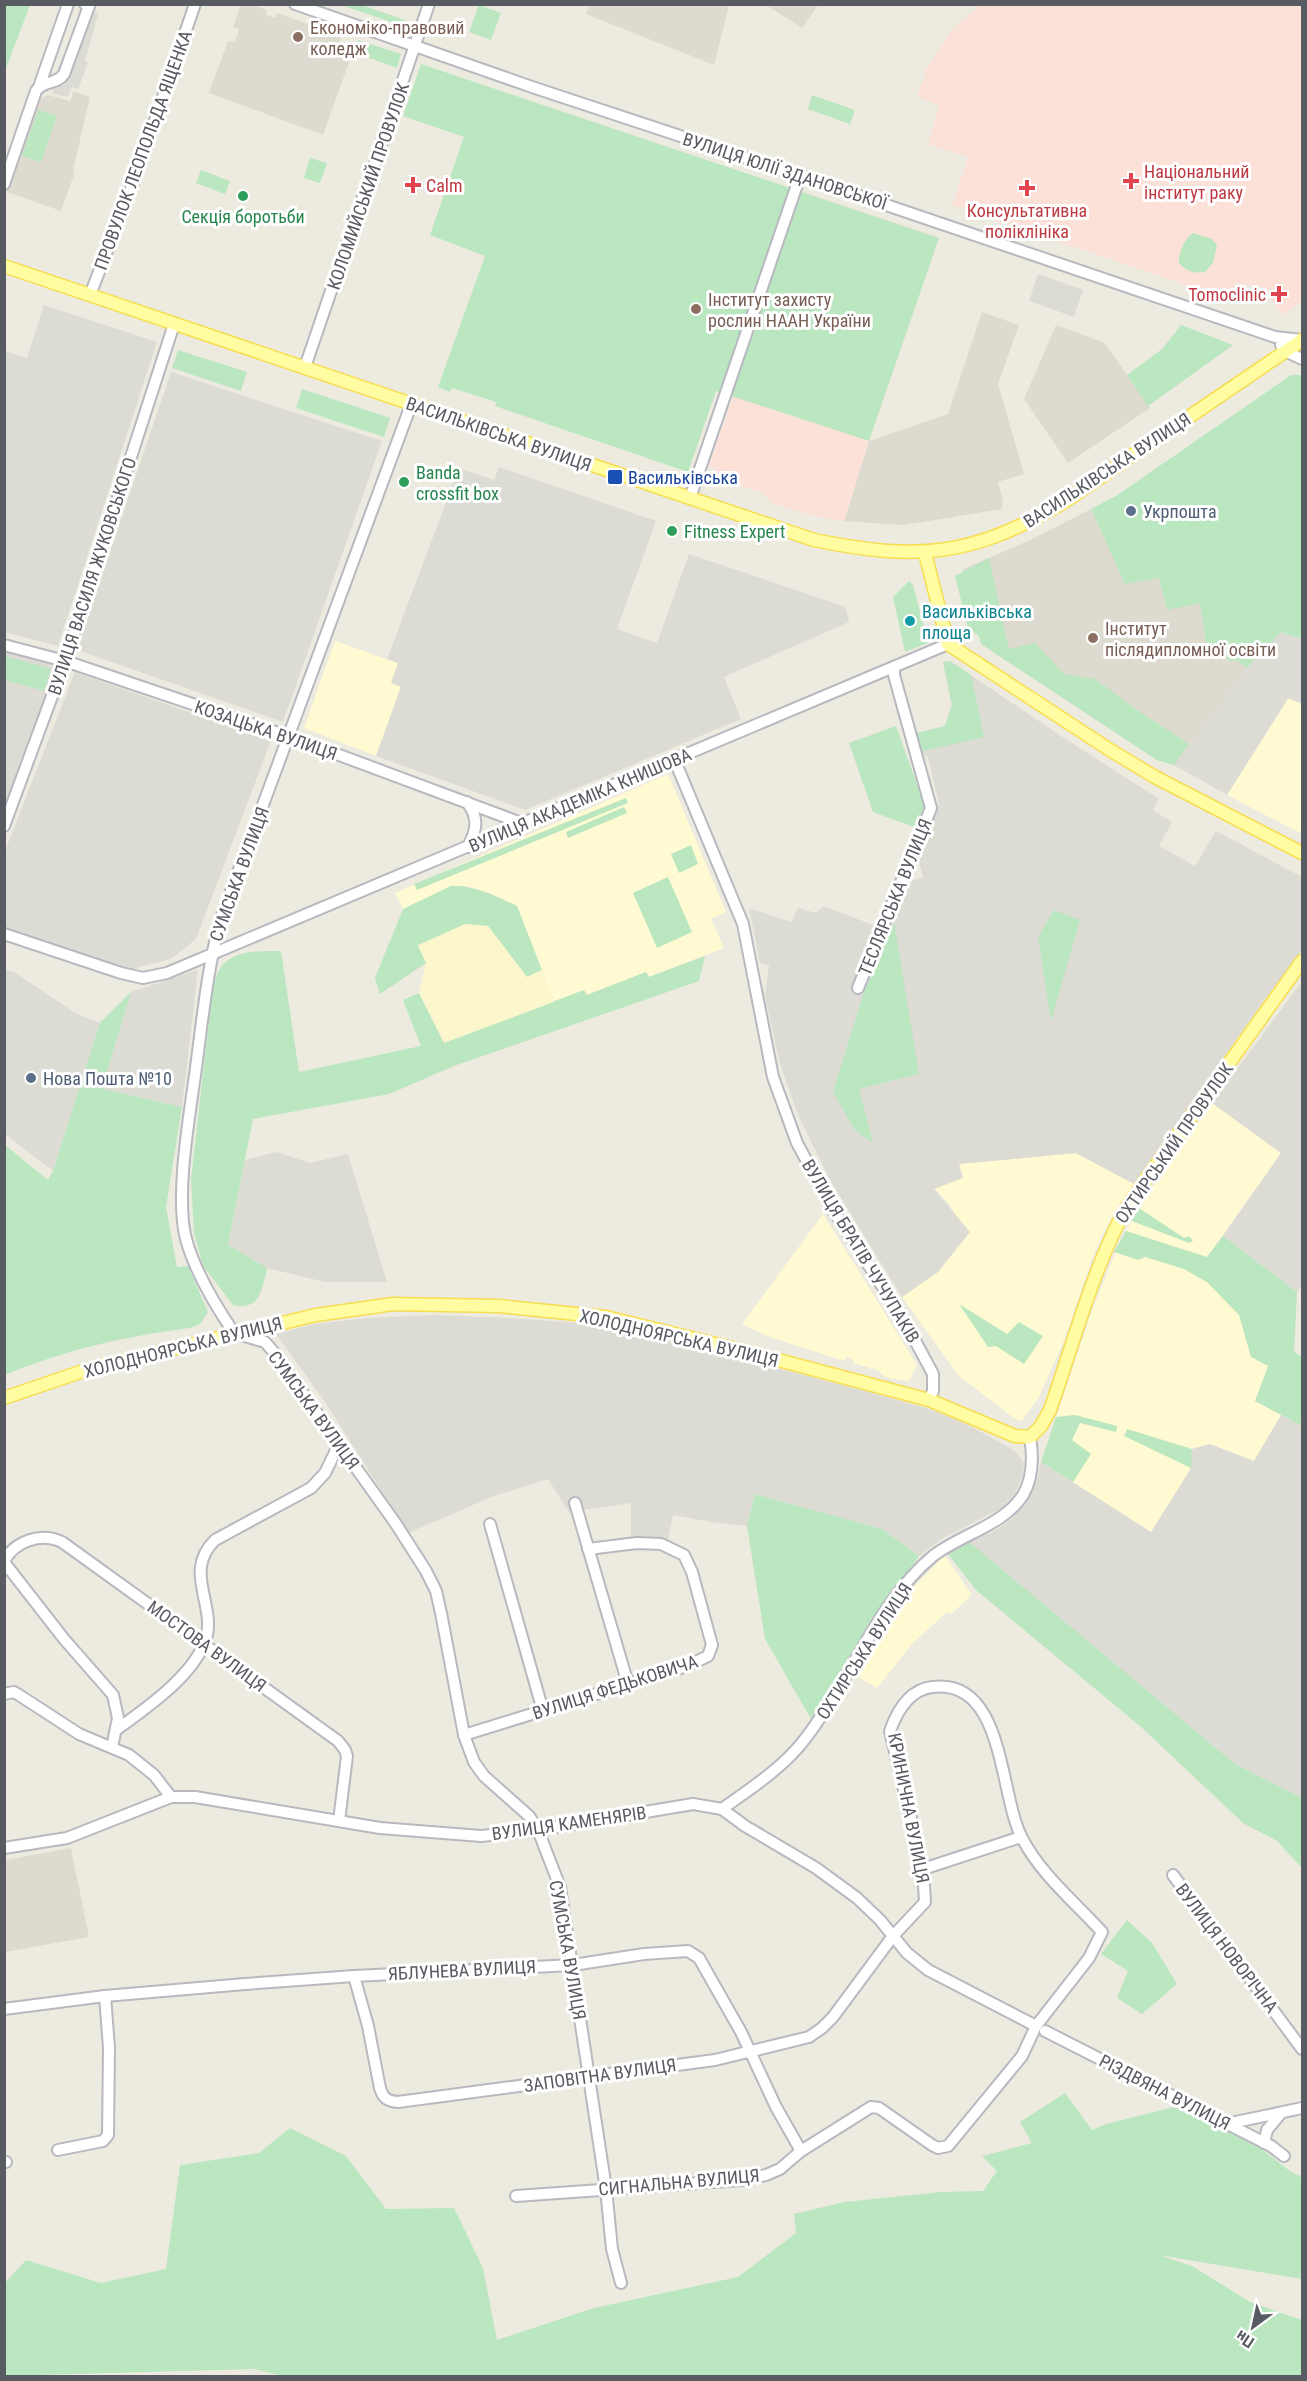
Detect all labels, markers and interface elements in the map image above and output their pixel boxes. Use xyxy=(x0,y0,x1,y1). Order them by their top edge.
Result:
place label: Економіко-правовий коледж xyxy=(310,17,465,59)
street label: ПРОВУЛОК ЛЕОПОЛЬДА ЯЩЕНКА xyxy=(90,27,196,273)
marker: Економіко-правовий коледж xyxy=(291,30,305,44)
street label: КОЛОМИЙСЬКИЙ ПРОВУЛОК xyxy=(323,80,413,292)
street label: ВУЛИЦЯ ЮЛІЇ ЗДАНОВСЬКОЇ xyxy=(680,128,891,214)
place label: Національний інститут раку xyxy=(1144,161,1249,203)
marker: Національний інститут раку xyxy=(1122,172,1140,190)
place label: Calm xyxy=(426,175,463,196)
marker: Calm xyxy=(404,176,422,194)
marker: Консультативна поліклініка xyxy=(1018,179,1036,197)
marker: Секція боротьби xyxy=(236,189,250,203)
place label: Консультативна поліклініка xyxy=(967,200,1087,242)
place label: Секція боротьби xyxy=(181,206,305,227)
place label: Tomoclinic xyxy=(1188,284,1266,305)
marker: Tomoclinic xyxy=(1270,285,1288,303)
place label: Інститут захисту рослин НААН України xyxy=(708,289,871,331)
marker: Інститут захисту рослин НААН України xyxy=(689,302,703,316)
street label: ВАСИЛЬКІВСЬКА ВУЛИЦЯ xyxy=(404,392,594,476)
street label: ВАСИЛЬКІВСЬКА ВУЛИЦЯ xyxy=(1020,408,1194,532)
street label: ВУЛИЦЯ ВАСИЛЯ ЖУКОВСЬКОГО xyxy=(44,455,140,697)
place label: Banda crossfit box xyxy=(416,462,499,504)
place label: Васильківська xyxy=(628,467,738,488)
marker: Васильківська xyxy=(606,468,624,486)
marker: Banda crossfit box xyxy=(397,475,411,489)
place label: Укрпошта xyxy=(1143,501,1217,522)
marker: Укрпошта xyxy=(1124,504,1138,518)
place label: Fitness Expert xyxy=(684,521,785,542)
marker: Fitness Expert xyxy=(665,524,679,538)
place label: Васильківська площа xyxy=(922,601,1032,643)
marker: Васильківська площа xyxy=(903,614,917,628)
place label: Інститут післядипломної освіти xyxy=(1105,618,1276,660)
marker: Інститут післядипломної освіти xyxy=(1086,631,1100,645)
street label: КОЗАЦЬКА ВУЛИЦЯ xyxy=(192,696,340,764)
street label: ВУЛИЦЯ АКАДЕМІКА КНИШОВА xyxy=(466,743,695,857)
street label: СУМСЬКА ВУЛИЦЯ xyxy=(205,804,273,944)
street label: ТЕСЛЯРСЬКА ВУЛИЦЯ xyxy=(854,815,936,979)
street label: ОХТИРСЬКИЙ ПРОВУЛОК xyxy=(1111,1059,1237,1227)
place label: Нова Пошта №10 xyxy=(43,1068,172,1089)
marker: Нова Пошта №10 xyxy=(24,1071,38,1085)
street label: ВУЛИЦЯ БРАТІВ ЧУЧУПАКІВ xyxy=(798,1156,924,1346)
street label: ХОЛОДНОЯРСЬКА ВУЛИЦЯ xyxy=(577,1305,781,1371)
street label: ХОЛОДНОЯРСЬКА ВУЛИЦЯ xyxy=(82,1312,284,1382)
street label: СУМСЬКА ВУЛИЦЯ xyxy=(264,1347,364,1473)
street label: ОХТИРСЬКА ВУЛИЦЯ xyxy=(812,1579,916,1723)
street label: МОСТОВА ВУЛИЦЯ xyxy=(144,1596,270,1696)
street label: ВУЛИЦЯ ФЕДЬКОВИЧА xyxy=(530,1650,701,1724)
street label: КРИНИЧНА ВУЛИЦЯ xyxy=(884,1731,934,1885)
street label: ВУЛИЦЯ КАМЕНЯРІВ xyxy=(490,1802,648,1844)
street label: СУМСЬКА ВУЛИЦЯ xyxy=(545,1879,591,2021)
street label: ВУЛИЦЯ НОВОРІЧНА xyxy=(1172,1879,1283,2017)
street label: ЯБЛУНЕВА ВУЛИЦЯ xyxy=(387,1956,537,1984)
street label: РІЗДВЯНА ВУЛИЦЯ xyxy=(1096,2050,1234,2134)
street label: ЗАПОВІТНА ВУЛИЦЯ xyxy=(522,2054,678,2096)
street label: СИГНАЛЬНА ВУЛИЦЯ xyxy=(597,2164,761,2200)
north arrow xyxy=(1223,2297,1283,2357)
text: Пн xyxy=(1232,2326,1258,2352)

